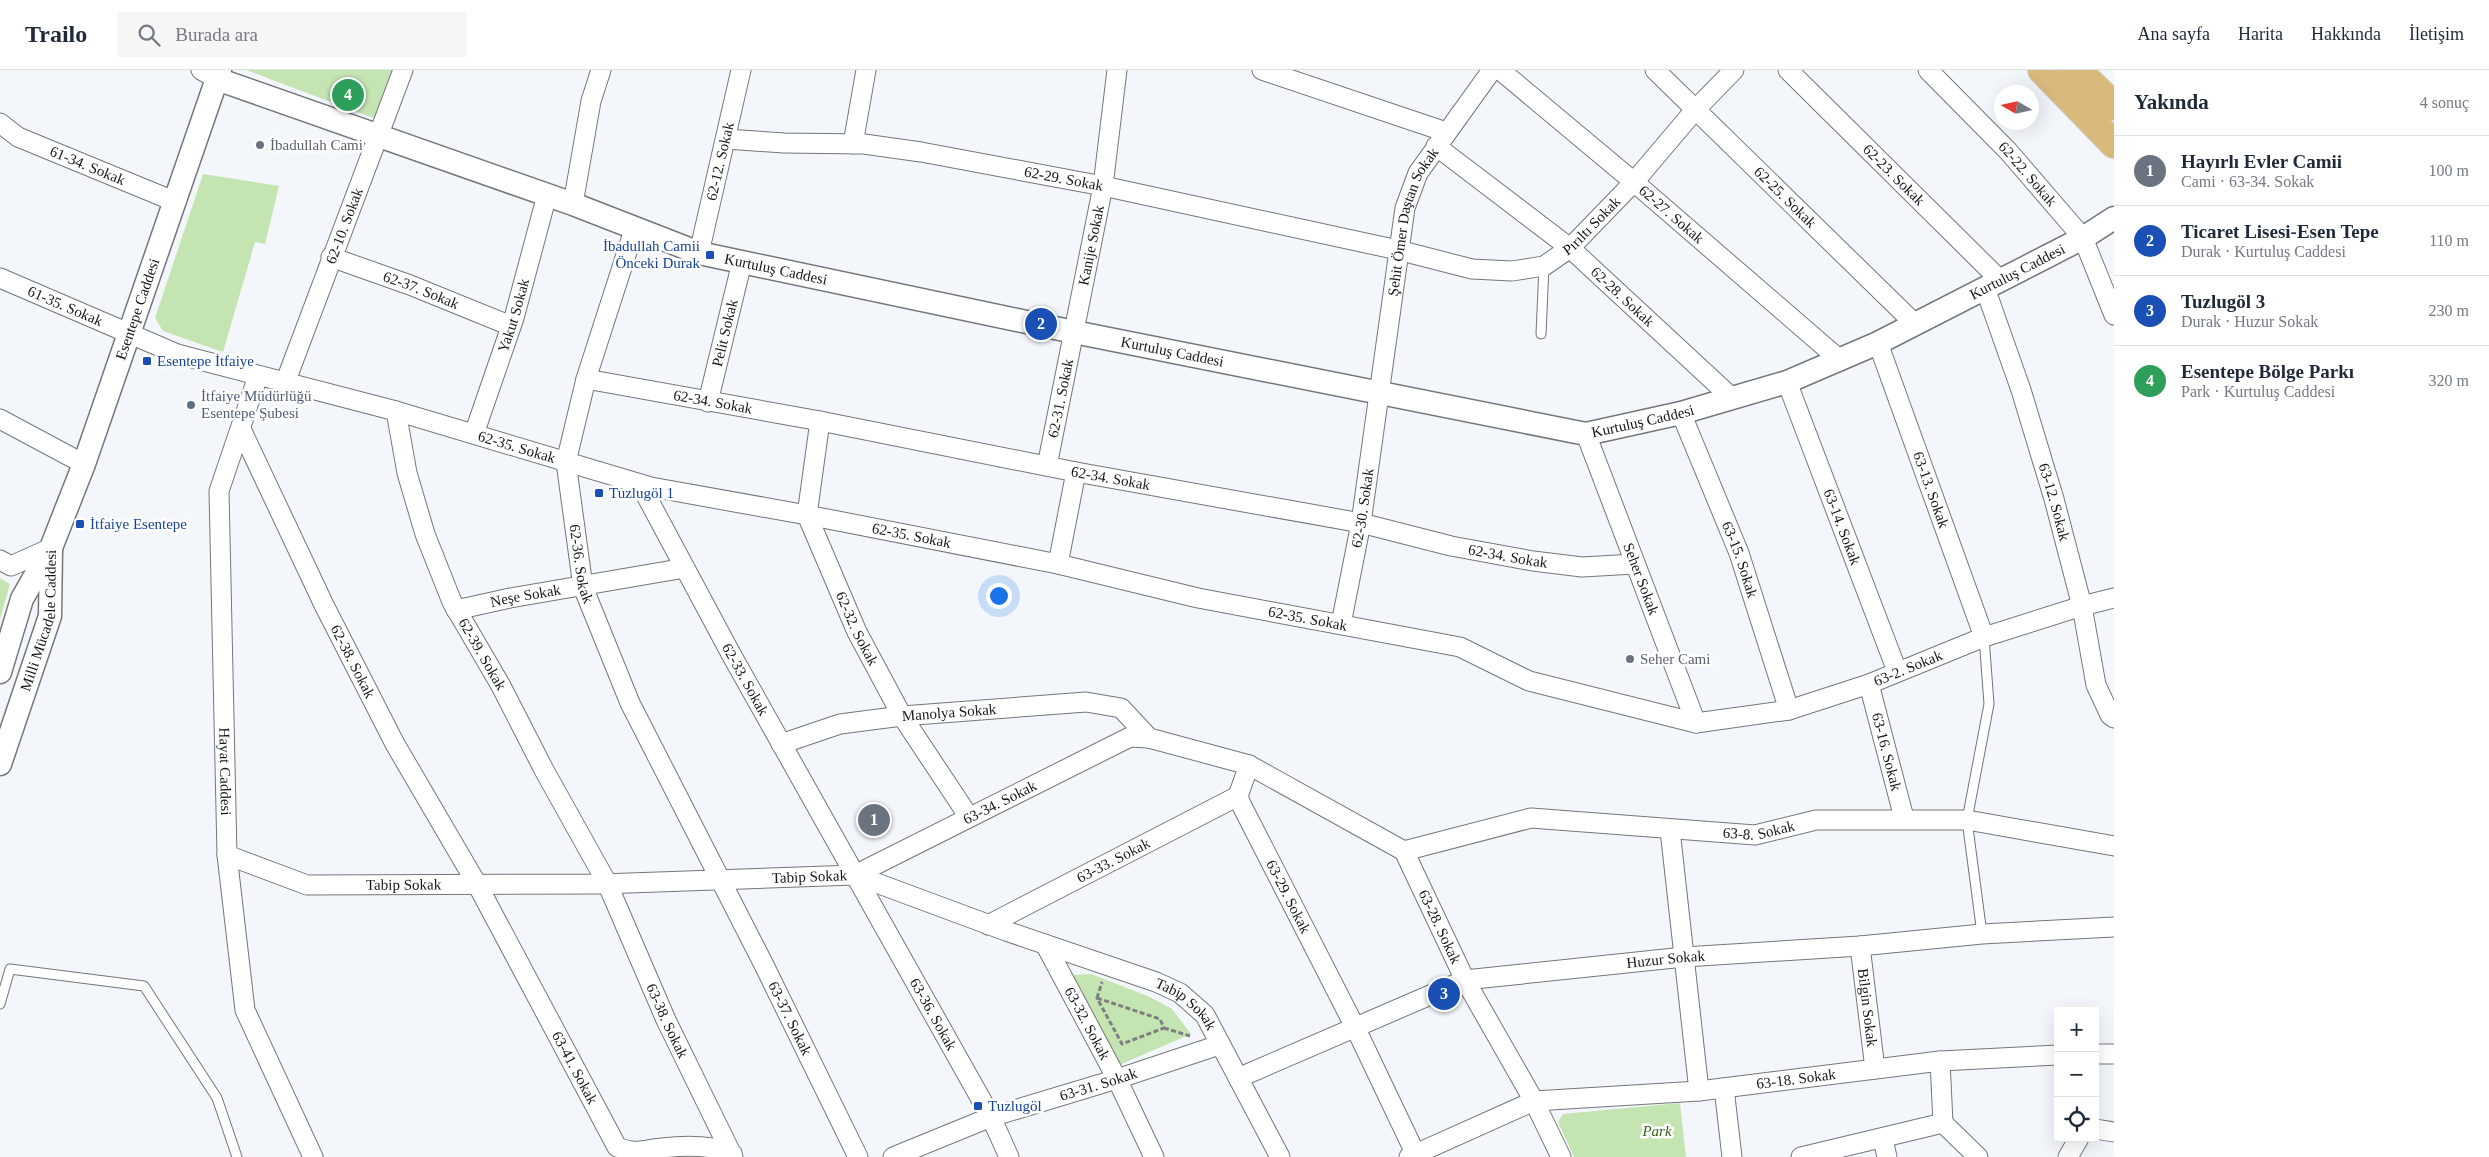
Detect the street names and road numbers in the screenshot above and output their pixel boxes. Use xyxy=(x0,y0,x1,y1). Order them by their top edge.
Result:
street label: 62-12. Sokak xyxy=(703,120,737,202)
street label: 62-22. Sokak xyxy=(1995,138,2060,210)
street label: 62-23. Sokak xyxy=(1860,141,1928,209)
street label: 61-34. Sokak xyxy=(47,143,128,188)
street label: Şehit Ömer Daştan Sokak xyxy=(1385,144,1442,297)
street label: 62-29. Sokak xyxy=(1023,163,1105,194)
street label: 62-25. Sokak xyxy=(1751,164,1820,231)
street label: 62-27. Sokak xyxy=(1636,182,1707,247)
street label: 62-10. Sokak xyxy=(323,185,366,266)
street label: Pırıltı Sokak xyxy=(1560,193,1624,259)
street label: Kanije Sokak xyxy=(1075,203,1107,287)
street label: Kurtuluş Caddesi xyxy=(1967,241,2067,303)
street label: Kurtuluş Caddesi xyxy=(723,251,829,288)
street label: Esentepe Caddesi xyxy=(113,256,162,362)
street label: 62-28. Sokak xyxy=(1588,264,1658,330)
street label: 62-37. Sokak xyxy=(381,268,462,312)
street label: Yakut Sokak xyxy=(495,276,532,355)
street label: 61-35. Sokak xyxy=(25,283,106,329)
street label: Pelit Sokak xyxy=(709,297,741,368)
street label: Kurtuluş Caddesi xyxy=(1119,334,1225,370)
street label: 62-31. Sokak xyxy=(1045,357,1076,439)
street label: 62-34. Sokak xyxy=(672,387,754,417)
street label: Kurtuluş Caddesi xyxy=(1590,402,1696,441)
street label: 62-35. Sokak xyxy=(476,428,558,466)
street label: 63-13. Sokak xyxy=(1910,449,1952,531)
street label: 63-12. Sokak xyxy=(2036,461,2073,543)
street label: 62-34. Sokak xyxy=(1070,463,1152,493)
street label: 62-30. Sokak xyxy=(1348,467,1377,549)
street label: 63-14. Sokak xyxy=(1820,487,1864,568)
street label: 63-15. Sokak xyxy=(1719,519,1761,600)
street label: 62-35. Sokak xyxy=(871,520,953,551)
street label: 62-36. Sokak xyxy=(567,523,597,606)
street label: 62-34. Sokak xyxy=(1467,541,1549,571)
street label: Seher Sokak xyxy=(1620,541,1662,617)
street label: Milli Mücadele Caddesi xyxy=(17,550,59,693)
street label: Neşe Sokak xyxy=(489,581,562,610)
street label: 62-32. Sokak xyxy=(833,589,882,669)
street label: 62-35. Sokak xyxy=(1267,603,1349,634)
street label: 62-39. Sokak xyxy=(455,615,510,693)
street label: 62-38. Sokak xyxy=(328,622,378,701)
street label: 62-33. Sokak xyxy=(719,641,772,719)
street label: 63-2. Sokak xyxy=(1871,647,1945,689)
street label: Manolya Sokak xyxy=(901,701,997,724)
street label: 63-16. Sokak xyxy=(1869,711,1905,793)
street label: Hayat Caddesi xyxy=(216,727,234,816)
street label: 63-34. Sokak xyxy=(960,777,1040,827)
street label: 63-8. Sokak xyxy=(1722,817,1797,843)
street label: 63-33. Sokak xyxy=(1074,835,1153,886)
street label: 63-29. Sokak xyxy=(1263,857,1314,936)
street label: Tabip Sokak xyxy=(772,867,848,886)
street label: Tabip Sokak xyxy=(366,877,442,893)
street label: 63-28. Sokak xyxy=(1415,887,1464,967)
street label: Huzur Sokak xyxy=(1626,948,1706,971)
street label: Bilgin Sokak xyxy=(1855,967,1880,1048)
street label: 63-36. Sokak xyxy=(907,975,960,1053)
street label: Tabip Sokak xyxy=(1153,975,1220,1033)
street label: 63-37. Sokak xyxy=(765,979,815,1058)
street label: 63-38. Sokak xyxy=(643,981,691,1061)
street label: 63-32. Sokak xyxy=(1061,984,1113,1063)
street label: 63-41. Sokak xyxy=(549,1029,601,1107)
street label: 63-31. Sokak xyxy=(1058,1065,1140,1104)
street label: 63-18. Sokak xyxy=(1755,1066,1837,1092)

